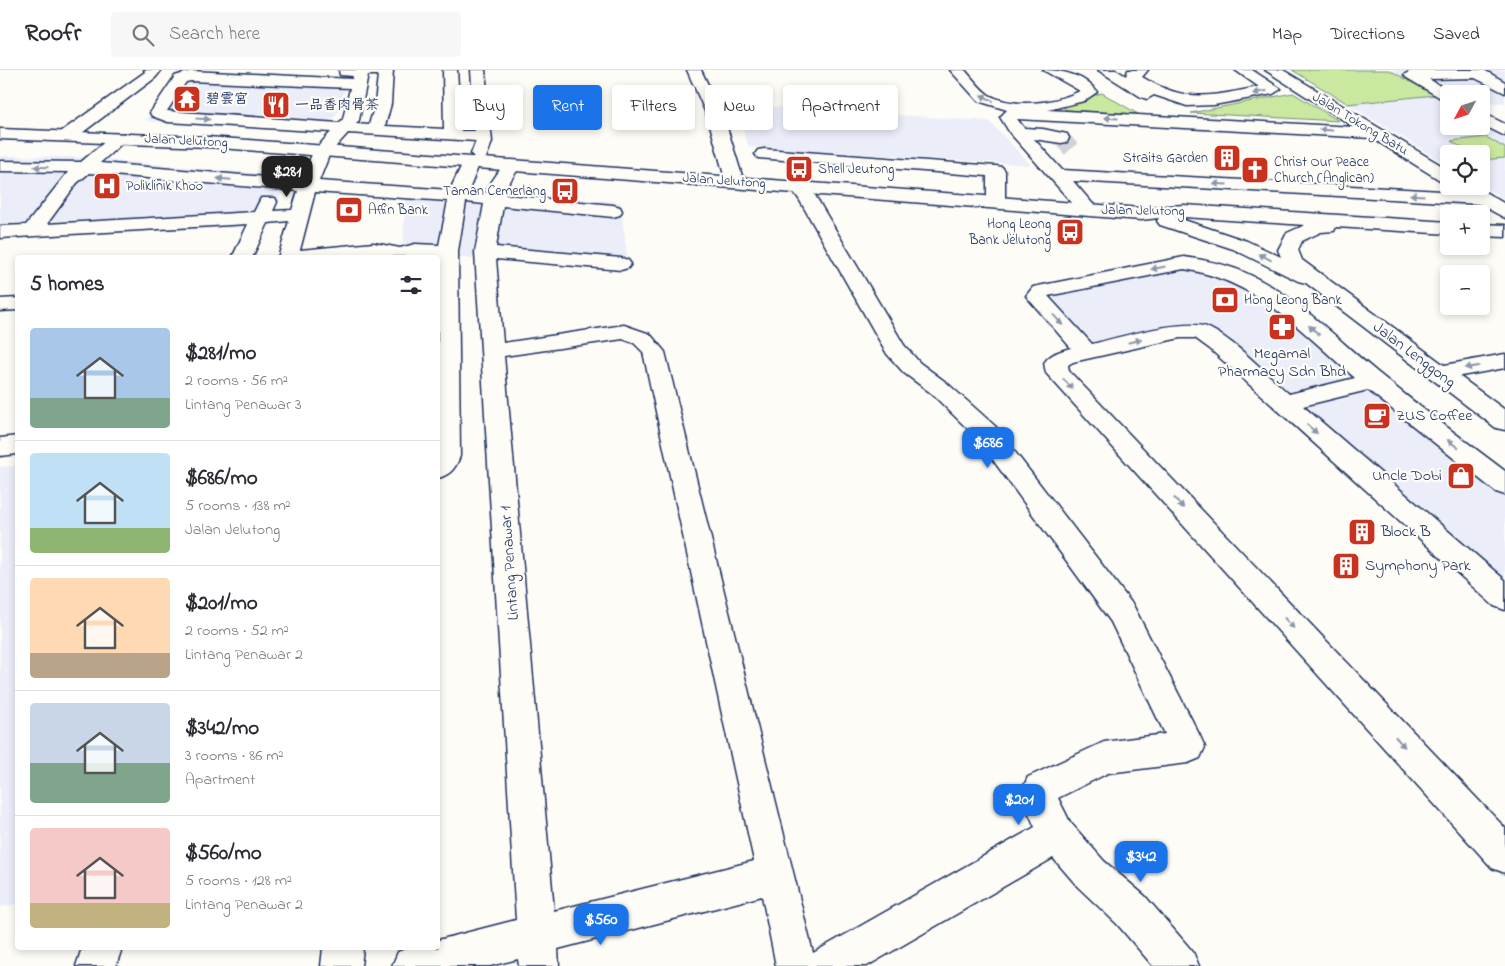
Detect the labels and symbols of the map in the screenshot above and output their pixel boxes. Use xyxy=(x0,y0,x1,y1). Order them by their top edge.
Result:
temple icon: 碧雲宮 xyxy=(172,84,202,114)
north arrow xyxy=(1440,85,1490,135)
street label: Jalan Tokong Batu xyxy=(1307,87,1412,162)
one-way arrow xyxy=(1253,88,1268,96)
place label: 碧雲宮 xyxy=(206,89,248,110)
restaurant icon: 一品香肉骨茶 xyxy=(261,90,291,120)
one-way arrow xyxy=(980,94,994,102)
place label: 一品香肉骨茶 xyxy=(295,95,379,116)
one-way arrow xyxy=(1103,114,1119,122)
one-way arrow xyxy=(195,115,211,123)
one-way arrow xyxy=(1318,125,1334,133)
street label: Jalan Jelutong xyxy=(144,128,228,155)
building icon: Straits Garden xyxy=(1212,143,1242,173)
place label: Straits Garden xyxy=(1123,148,1208,169)
place label: Christ Our Peace Church (Anglican) xyxy=(1274,152,1374,190)
bus stop icon: Shell Jeutong xyxy=(784,154,814,184)
church icon: Christ Our Peace Church (Anglican) xyxy=(1240,155,1270,185)
pin: $281 xyxy=(257,156,317,198)
place label: Shell Jeutong xyxy=(818,159,894,181)
one-way arrow xyxy=(33,163,49,171)
street label: Jalan Jelutong xyxy=(682,168,766,195)
hospital icon: Poliklinik Khoo xyxy=(92,171,122,201)
one-way arrow xyxy=(216,175,232,183)
place label: Poliklinik Khoo xyxy=(126,176,203,197)
bus stop icon: Taman Cemerlang xyxy=(550,176,580,206)
one-way arrow xyxy=(1212,180,1228,188)
place label: Taman Cemerlang xyxy=(443,181,546,203)
one-way arrow xyxy=(1409,191,1425,199)
bank icon: Affin Bank xyxy=(334,195,364,225)
place label: Affin Bank xyxy=(368,200,429,221)
street label: Jalan Jelutong xyxy=(1101,200,1185,223)
place label: Hong Leong Bank Jelutong xyxy=(968,214,1051,252)
bus stop icon: Hong Leong Bank Jelutong xyxy=(1055,217,1085,247)
one-way arrow xyxy=(1258,253,1273,261)
one-way arrow xyxy=(1150,264,1166,272)
bank icon: Hong Leong Bank xyxy=(1210,285,1240,315)
place label: Hong Leong Bank xyxy=(1244,290,1342,312)
pharmacy icon: Megamal Pharmacy Sdn Bhd xyxy=(1267,312,1297,342)
one-way arrow xyxy=(1052,314,1064,326)
street label: Jalan Lenggong xyxy=(1367,316,1461,394)
one-way arrow xyxy=(1307,325,1320,336)
one-way arrow xyxy=(1127,337,1142,345)
place label: Megamal Pharmacy Sdn Bhd xyxy=(1218,342,1346,384)
one-way arrow xyxy=(1464,363,1479,371)
one-way arrow xyxy=(1062,378,1074,390)
cafe icon: ZUS Coffee xyxy=(1362,401,1392,431)
place label: ZUS Coffee xyxy=(1396,404,1473,428)
one-way arrow xyxy=(1306,424,1319,435)
pin: $686 xyxy=(958,426,1018,469)
one-way arrow xyxy=(1447,439,1460,450)
shop icon: Uncle Dobi xyxy=(1446,461,1476,491)
place label: Uncle Dobi xyxy=(1372,464,1442,488)
one-way arrow xyxy=(1173,497,1185,509)
street label: Lintang Penawar 1 xyxy=(494,505,526,621)
building icon: Block B xyxy=(1347,517,1377,547)
place label: Block B xyxy=(1380,520,1431,544)
building icon: Symphony Park xyxy=(1331,551,1361,581)
place label: Symphony Park xyxy=(1365,554,1471,578)
one-way arrow xyxy=(1283,616,1295,628)
one-way arrow xyxy=(1394,735,1406,747)
pin: $201 xyxy=(989,784,1049,826)
pin: $342 xyxy=(1111,840,1171,883)
pin: $560 xyxy=(571,904,631,946)

